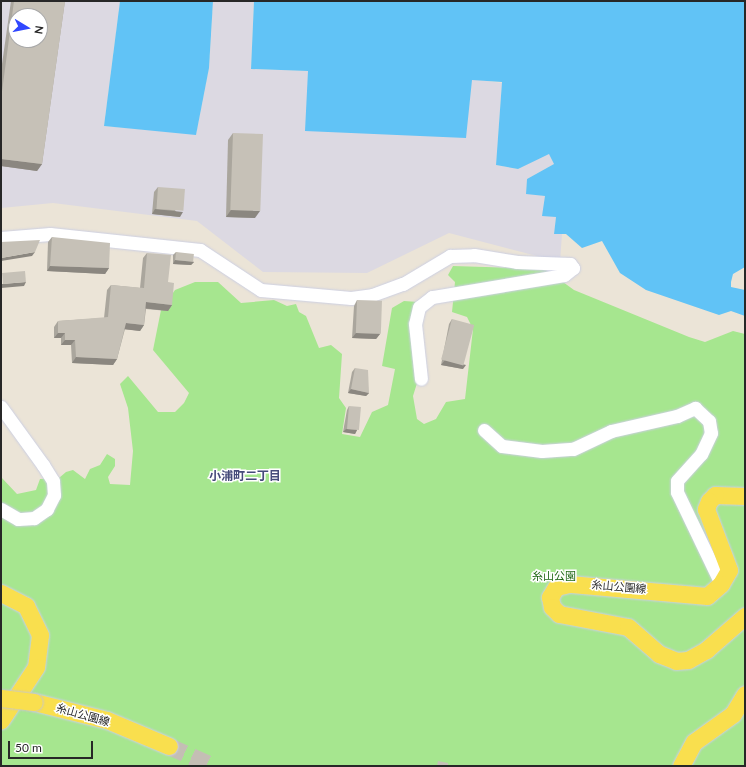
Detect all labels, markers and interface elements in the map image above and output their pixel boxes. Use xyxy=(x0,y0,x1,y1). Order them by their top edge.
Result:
north arrow xyxy=(8,8,48,48)
text: N xyxy=(32,25,46,35)
district label: 小浦町二丁目 xyxy=(209,469,281,483)
park label: 糸山公園 xyxy=(532,569,576,583)
street label: 糸山公園線 xyxy=(591,578,647,596)
street label: 糸山公園線 xyxy=(55,701,111,729)
scale bar xyxy=(10,733,95,759)
text: 50 m xyxy=(15,740,42,755)

